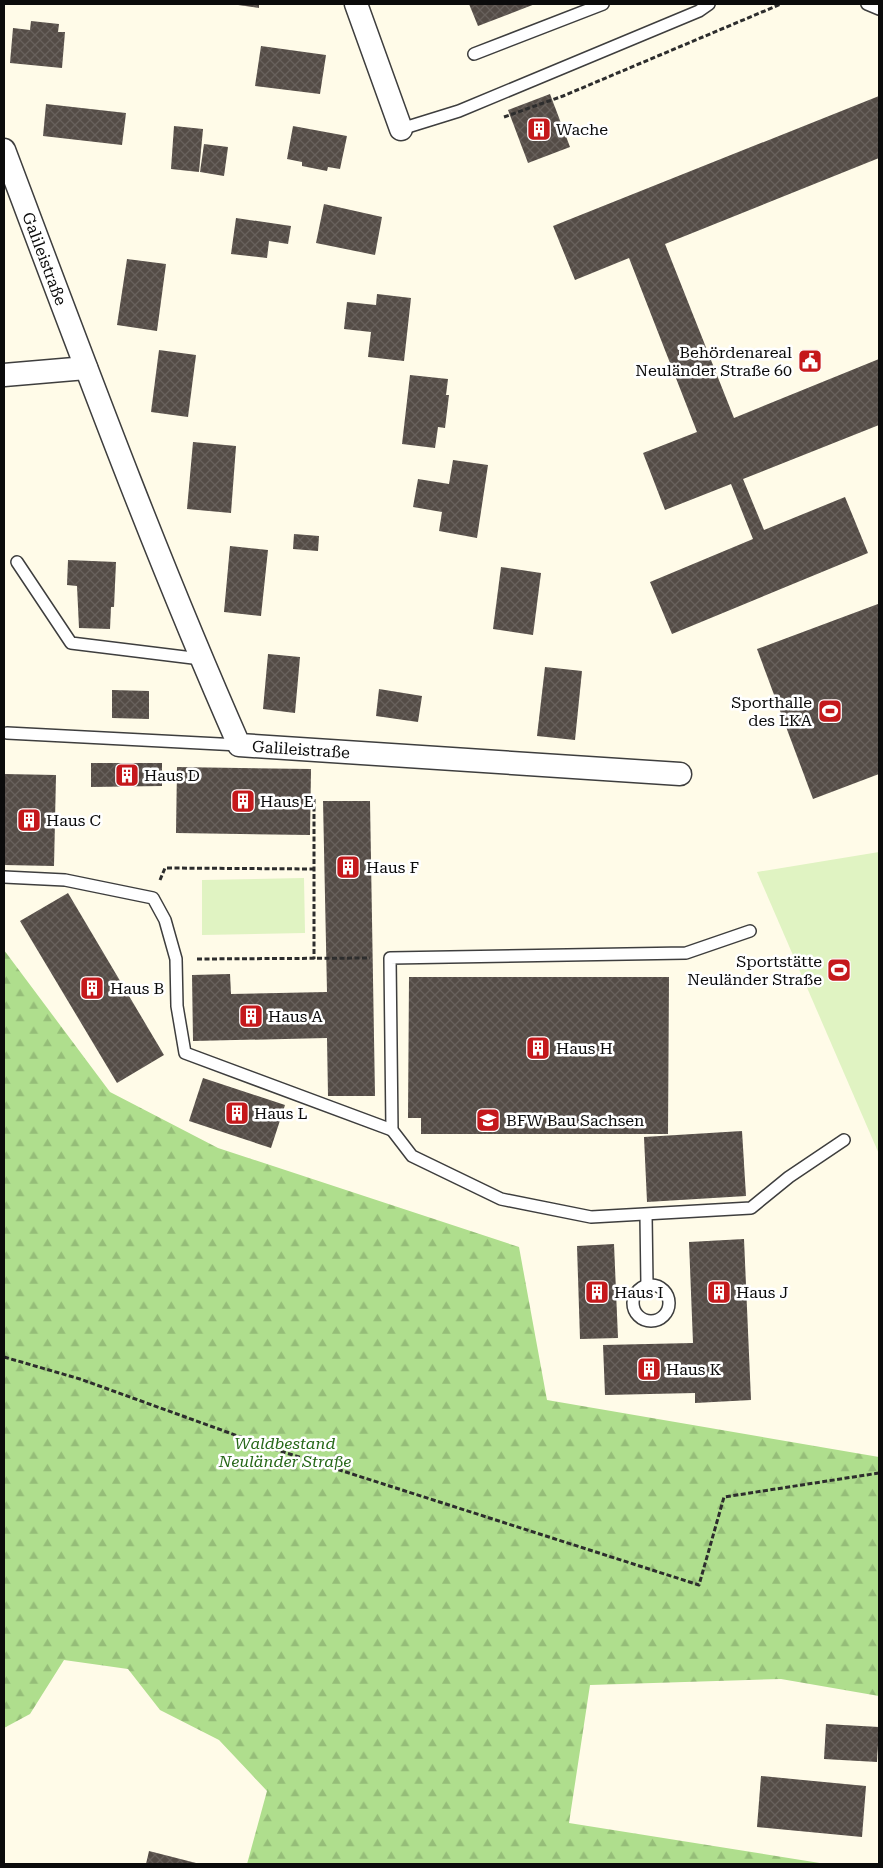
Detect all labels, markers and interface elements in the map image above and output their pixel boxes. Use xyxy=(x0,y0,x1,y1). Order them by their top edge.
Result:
building icon: Wache xyxy=(526,116,552,142)
place label: Wache xyxy=(556,120,608,139)
street label: Galileistraße xyxy=(19,209,71,308)
place label: Behördenareal Neuländer Straße 60 xyxy=(635,343,792,380)
public building icon: Behördenareal Neuländer Straße 60 xyxy=(797,348,823,374)
place label: Sporthalle des LKA xyxy=(731,693,813,730)
sports icon: Sporthalle des LKA xyxy=(817,698,843,724)
street label: Galileistraße xyxy=(252,736,351,762)
building icon: Haus D xyxy=(114,762,140,788)
place label: Haus D xyxy=(144,766,200,785)
building icon: Haus E xyxy=(230,788,256,814)
place label: Haus E xyxy=(260,792,314,811)
building icon: Haus C xyxy=(16,807,42,833)
place label: Haus C xyxy=(46,811,101,830)
building icon: Haus F xyxy=(335,854,361,880)
place label: Haus F xyxy=(366,858,419,877)
place label: Sportstätte Neuländer Straße xyxy=(687,952,822,989)
sports icon: Sportstätte Neuländer Straße xyxy=(826,957,852,983)
building icon: Haus B xyxy=(79,975,105,1001)
place label: Haus B xyxy=(110,979,164,998)
building icon: Haus A xyxy=(238,1003,264,1029)
place label: Haus A xyxy=(268,1007,323,1026)
building icon: Haus H xyxy=(525,1035,551,1061)
place label: Haus H xyxy=(556,1039,613,1058)
building icon: Haus L xyxy=(224,1100,250,1126)
place label: Haus L xyxy=(254,1104,307,1123)
school or university icon: BFW Bau Sachsen xyxy=(475,1107,501,1133)
place label: BFW Bau Sachsen xyxy=(506,1111,644,1130)
building icon: Haus I xyxy=(584,1279,610,1305)
building icon: Haus J xyxy=(706,1279,732,1305)
place label: Haus I xyxy=(614,1283,663,1302)
place label: Haus J xyxy=(736,1283,788,1302)
building icon: Haus K xyxy=(636,1356,662,1382)
place label: Haus K xyxy=(666,1360,721,1379)
park label: Waldbestand Neuländer Straße xyxy=(218,1434,351,1471)

